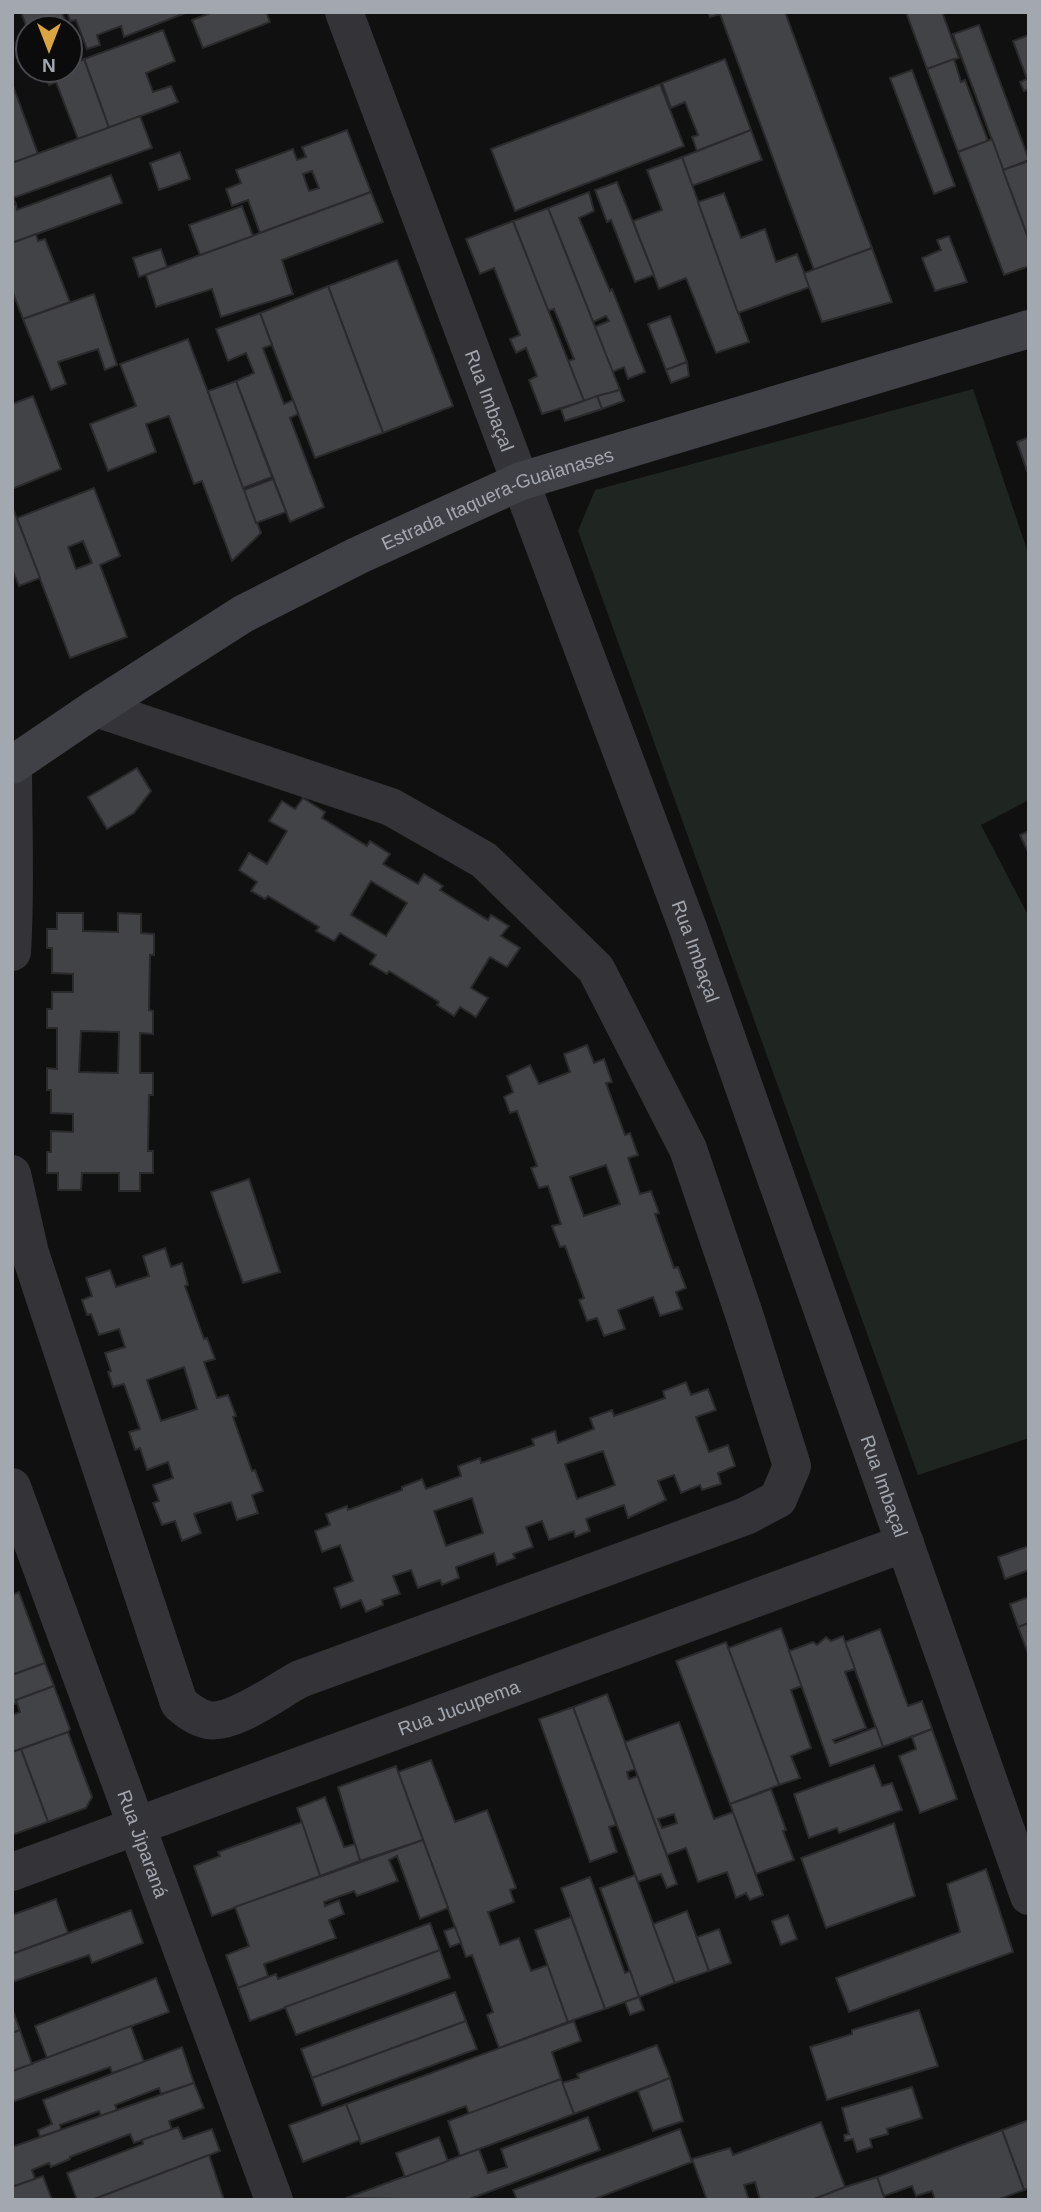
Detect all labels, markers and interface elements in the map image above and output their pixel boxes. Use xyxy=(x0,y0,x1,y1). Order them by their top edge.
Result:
north arrow xyxy=(14,14,84,84)
text: N xyxy=(42,55,56,76)
street label: Rua Imbaçal xyxy=(461,347,518,454)
street label: Estrada Itaquera-Guaianases xyxy=(378,443,616,554)
street label: Rua Imbaçal xyxy=(668,897,724,1005)
street label: Rua Imbaçal xyxy=(857,1432,912,1540)
street label: Rua Jucupema xyxy=(395,1675,523,1739)
street label: Rua Jiparaná xyxy=(114,1787,173,1901)

